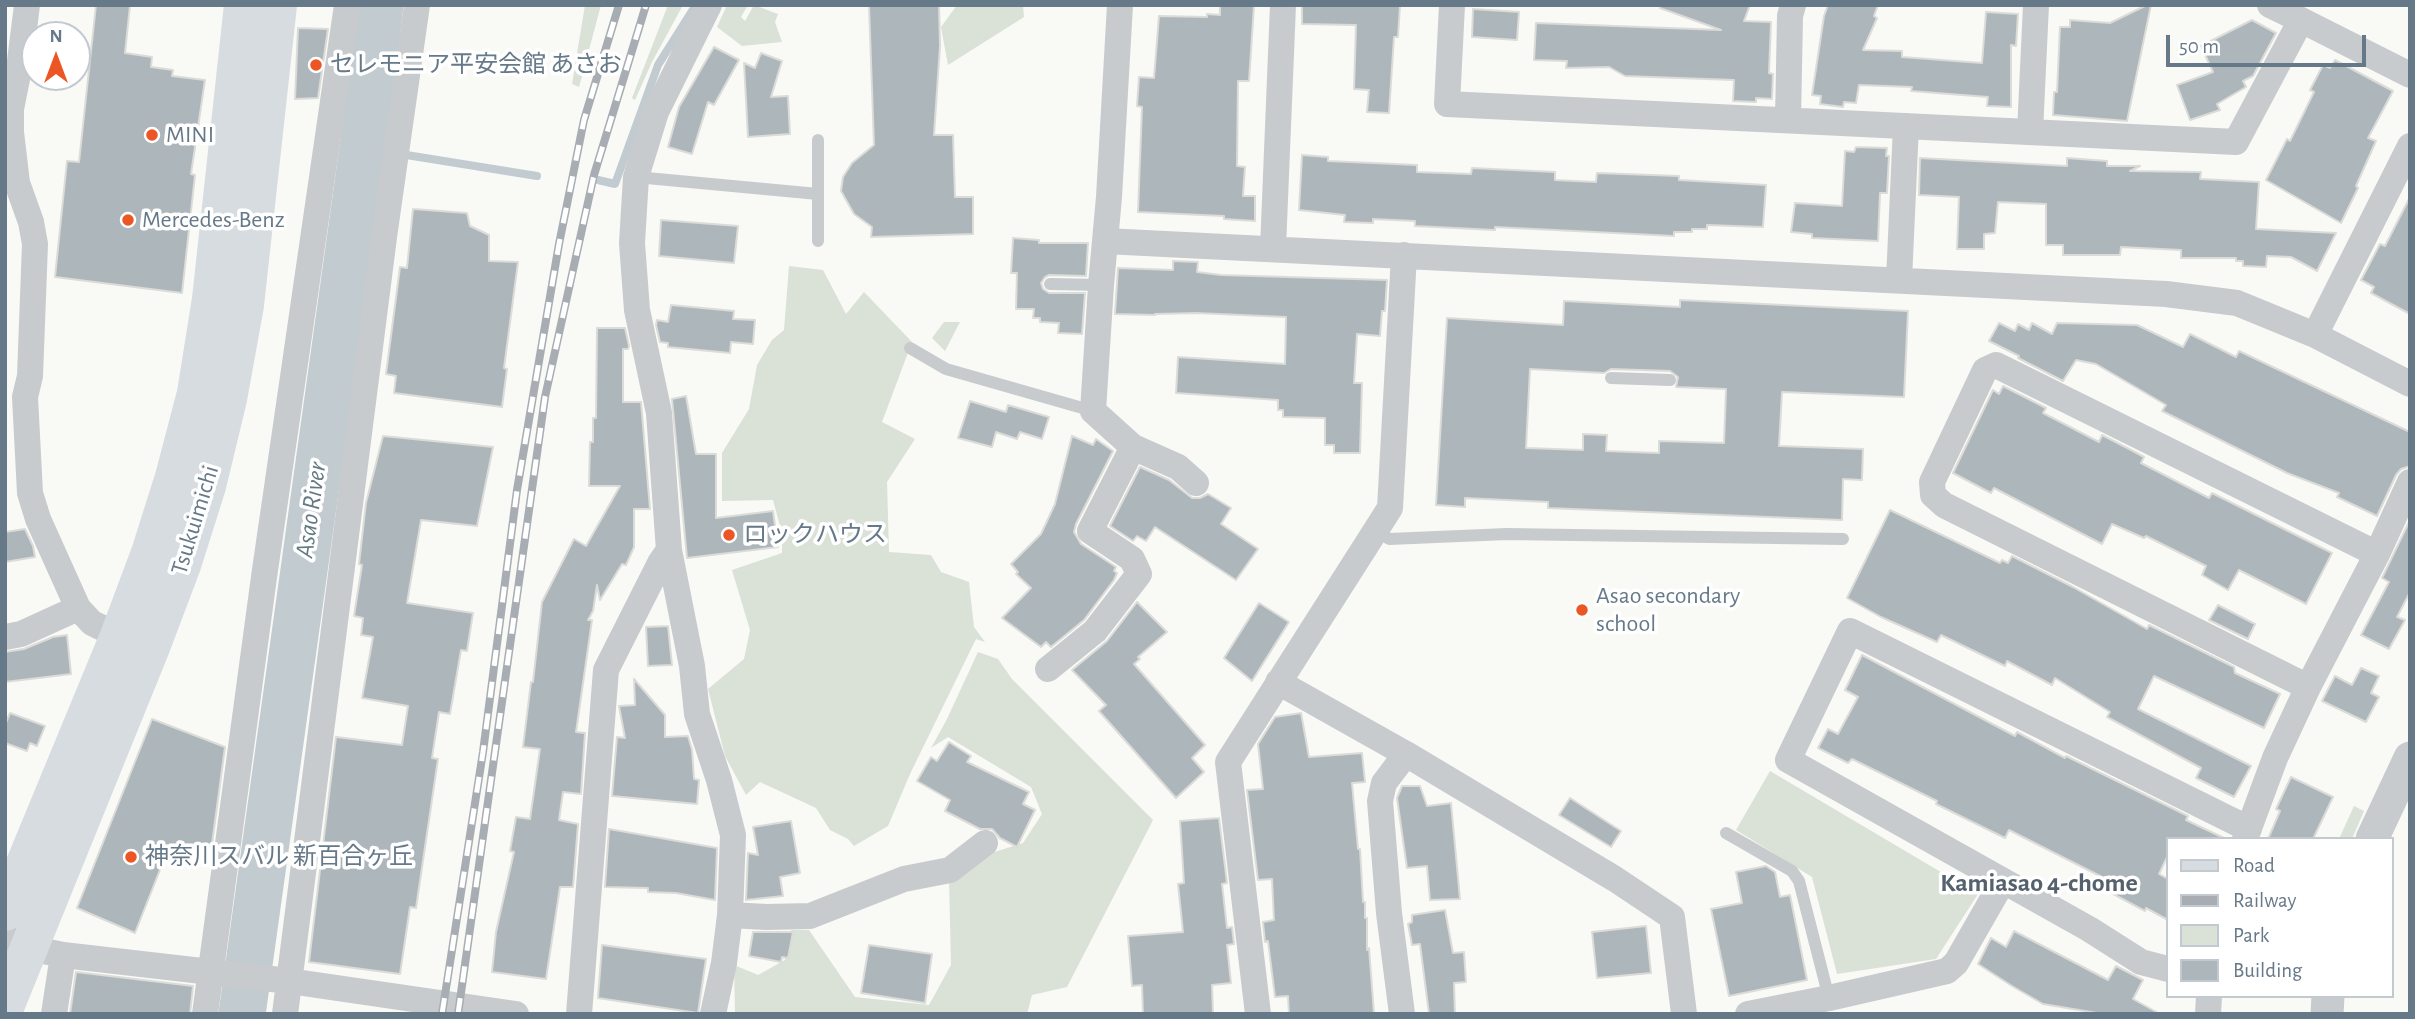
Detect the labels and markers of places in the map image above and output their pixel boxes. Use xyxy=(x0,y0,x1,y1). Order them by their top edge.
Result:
place label: セレモニア平安会館 あさお xyxy=(330,51,622,79)
marker: セレモニア平安会館 あさお xyxy=(308,57,324,73)
place label: MINI xyxy=(166,121,214,149)
marker: MINI xyxy=(144,127,160,143)
place label: Mercedes-Benz xyxy=(142,206,285,234)
marker: Mercedes-Benz xyxy=(120,212,136,228)
place label: ロックハウス xyxy=(743,521,887,549)
marker: ロックハウス xyxy=(721,527,737,543)
place label: Asao secondary school xyxy=(1596,582,1740,638)
marker: Asao secondary school xyxy=(1574,602,1590,618)
place label: 神奈川スバル 新百合ヶ丘 xyxy=(145,843,413,871)
marker: 神奈川スバル 新百合ヶ丘 xyxy=(123,849,139,865)

